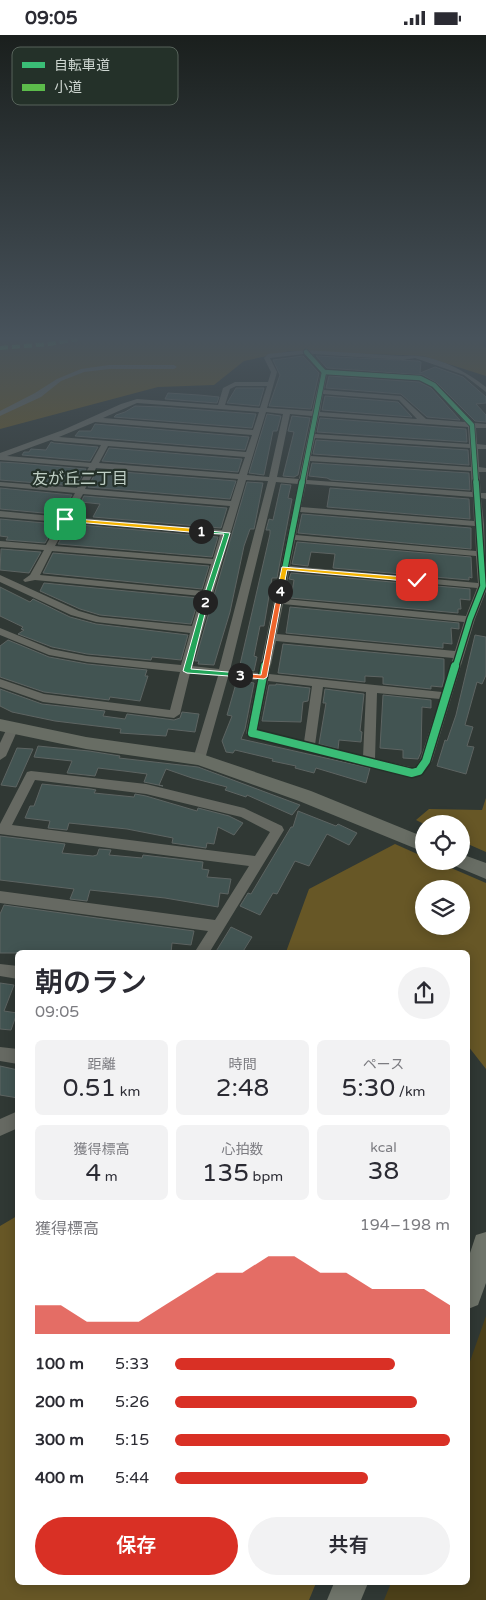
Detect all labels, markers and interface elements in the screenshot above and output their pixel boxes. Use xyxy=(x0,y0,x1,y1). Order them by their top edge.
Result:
text: 09:05 xyxy=(25,7,78,29)
legend xyxy=(12,47,178,105)
text: 自転車道 xyxy=(54,57,110,74)
text: 小道 xyxy=(54,79,82,96)
district label: 友が丘二丁目 xyxy=(32,469,128,489)
pin xyxy=(44,498,86,540)
icon: arrive xyxy=(51,505,79,533)
pin: 1 xyxy=(188,519,214,543)
text: 1 xyxy=(197,523,206,540)
pin xyxy=(396,559,438,601)
icon: check xyxy=(403,566,431,594)
pin: 4 xyxy=(268,579,292,603)
text: 4 xyxy=(276,583,285,600)
pin: 2 xyxy=(192,589,218,615)
text: 2 xyxy=(201,594,210,611)
pin: 3 xyxy=(228,663,252,687)
text: 3 xyxy=(236,667,245,684)
map controls xyxy=(415,815,470,935)
button: locate xyxy=(415,815,470,870)
button: layers xyxy=(415,880,470,935)
text: 朝のラン xyxy=(35,966,147,1000)
button: share xyxy=(398,967,450,1019)
text: 09:05 xyxy=(35,1002,79,1022)
text: 距離 xyxy=(88,1056,116,1073)
text: 時間 xyxy=(229,1056,257,1073)
text: ペース xyxy=(363,1056,404,1073)
text: 0.51 xyxy=(63,1073,116,1103)
text: 2:48 xyxy=(216,1073,269,1103)
text: 5:30 xyxy=(342,1073,395,1103)
text: km xyxy=(116,1083,140,1100)
text: /km xyxy=(395,1083,425,1100)
text: kcal xyxy=(370,1139,397,1156)
text: 獲得標高 xyxy=(74,1141,130,1158)
text: 心拍数 xyxy=(222,1141,264,1158)
text: 38 xyxy=(368,1156,399,1186)
text: 4 xyxy=(85,1158,101,1188)
text: 135 xyxy=(202,1158,249,1188)
text: m xyxy=(101,1168,118,1185)
text: bpm xyxy=(249,1168,283,1185)
text: 194–198 m xyxy=(360,1215,450,1235)
text: 獲得標高 xyxy=(35,1219,99,1239)
text: 100 m xyxy=(35,1354,84,1374)
text: 5:33 xyxy=(115,1354,149,1374)
text: 200 m xyxy=(35,1392,84,1412)
text: 5:26 xyxy=(115,1392,149,1412)
text: 300 m xyxy=(35,1430,84,1450)
text: 5:15 xyxy=(115,1430,149,1450)
text: 400 m xyxy=(35,1468,84,1488)
text: 5:44 xyxy=(115,1468,149,1488)
button: 保存 xyxy=(35,1517,238,1575)
button: 共有 xyxy=(248,1517,450,1575)

